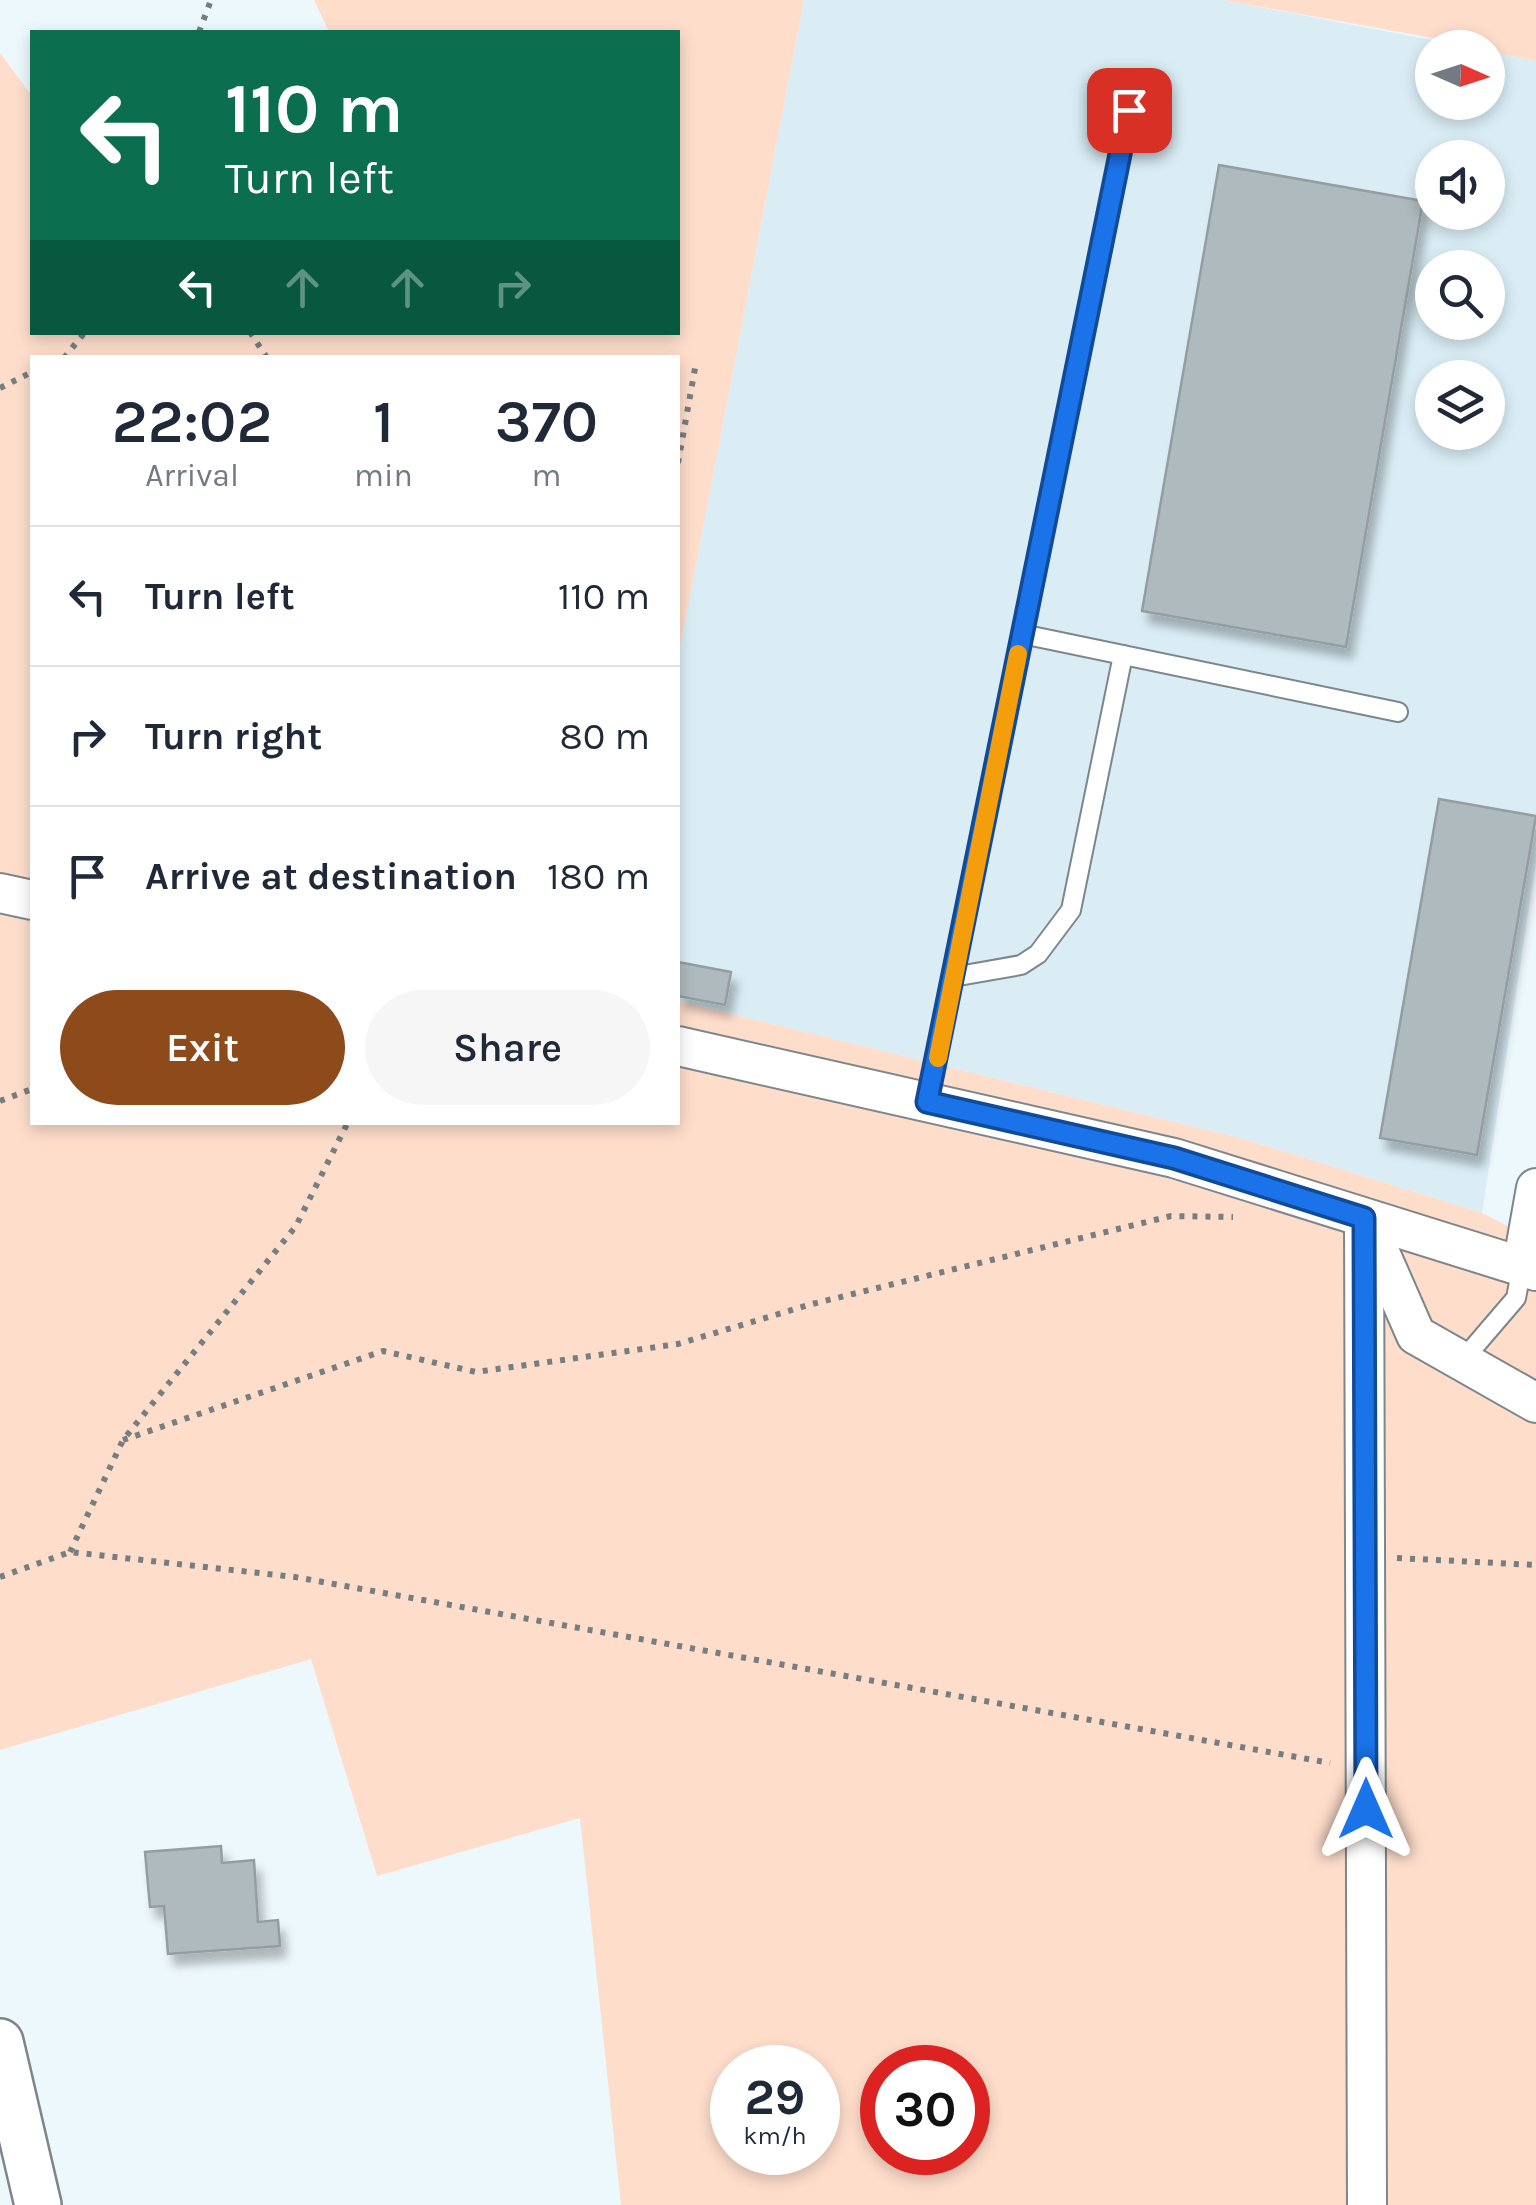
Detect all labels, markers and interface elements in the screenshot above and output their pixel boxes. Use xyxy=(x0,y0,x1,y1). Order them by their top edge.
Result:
north arrow xyxy=(1415,30,1505,120)
map controls xyxy=(1415,30,1505,450)
text: 110 m xyxy=(225,68,403,150)
pin xyxy=(1087,68,1172,153)
icon: left xyxy=(60,70,190,200)
icon: arrive xyxy=(1102,83,1157,138)
button: sound xyxy=(1415,140,1505,230)
text: Turn left xyxy=(225,152,394,204)
button: search xyxy=(1415,250,1505,340)
icon: left xyxy=(170,260,225,315)
icon: ahead xyxy=(275,260,330,315)
icon: ahead xyxy=(380,260,435,315)
icon: right xyxy=(485,260,540,315)
button: layers xyxy=(1415,360,1505,450)
text: 22:02 xyxy=(112,387,272,457)
text: 1 xyxy=(373,387,394,457)
text: 370 xyxy=(495,387,598,457)
text: Arrival xyxy=(145,457,239,494)
text: min xyxy=(354,457,413,494)
text: m xyxy=(531,457,561,494)
icon: left xyxy=(60,569,115,624)
text: Turn left xyxy=(145,574,295,619)
text: 110 m xyxy=(558,574,650,619)
icon: right xyxy=(60,709,115,764)
text: Turn right xyxy=(145,714,322,759)
text: 80 m xyxy=(560,714,650,759)
icon: arrive xyxy=(60,849,115,904)
text: Arrive at destination xyxy=(145,854,517,899)
text: 180 m xyxy=(547,854,650,899)
button: Exit xyxy=(60,990,345,1105)
button: Share xyxy=(365,990,650,1105)
position arrow xyxy=(1314,1757,1418,1861)
speed limit sign: 30 xyxy=(860,2045,990,2175)
text: 29 xyxy=(745,2068,805,2127)
text: km/h xyxy=(743,2121,807,2150)

